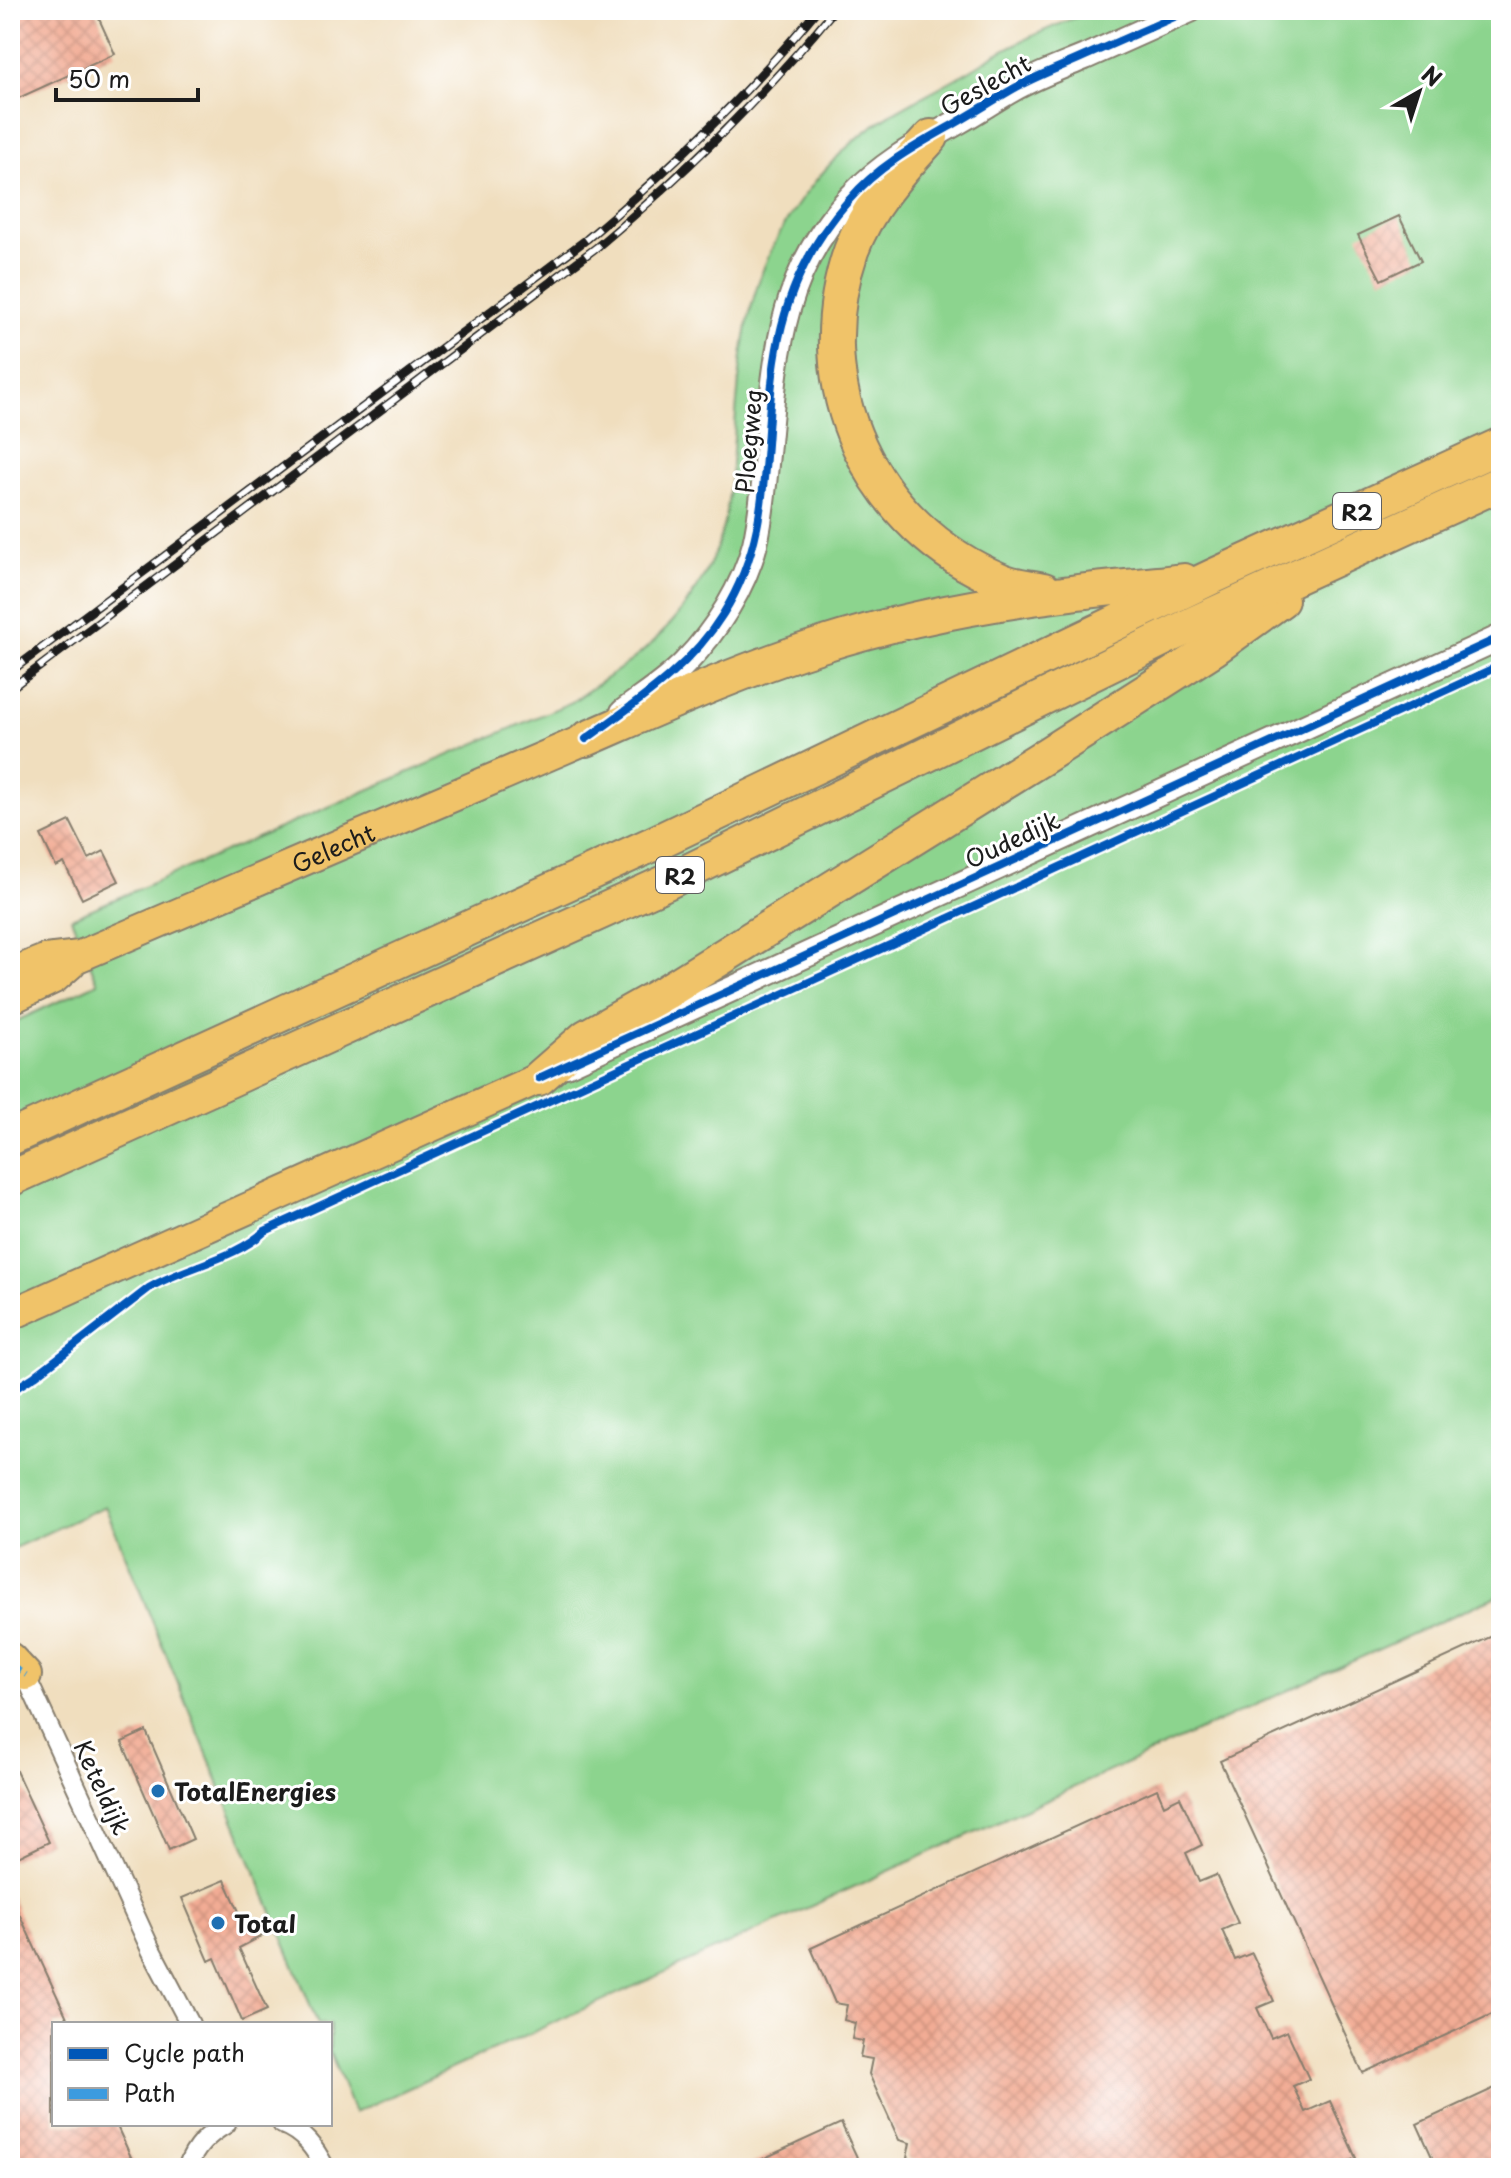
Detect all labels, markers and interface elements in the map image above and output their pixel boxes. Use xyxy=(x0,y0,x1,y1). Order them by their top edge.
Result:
street label: Geslecht xyxy=(933,44,1037,124)
scale bar xyxy=(56,52,198,102)
north arrow xyxy=(1379,52,1459,132)
text: N xyxy=(1415,57,1450,94)
text: 50 m xyxy=(68,60,130,96)
street label: Ploegweg xyxy=(726,387,770,495)
road number: R2 xyxy=(1333,493,1381,529)
street label: Oudedijk xyxy=(958,801,1066,877)
street label: Gelecht xyxy=(285,814,380,881)
road number: R2 xyxy=(656,857,704,893)
street label: Keteldijk xyxy=(65,1734,141,1840)
place label: TotalEnergies xyxy=(174,1773,336,1809)
marker: TotalEnergies xyxy=(149,1782,167,1800)
place label: Total xyxy=(234,1905,296,1941)
marker: Total xyxy=(209,1914,227,1932)
legend xyxy=(52,2022,332,2126)
text: Cycle path xyxy=(124,2034,245,2070)
text: Path xyxy=(124,2074,176,2110)

